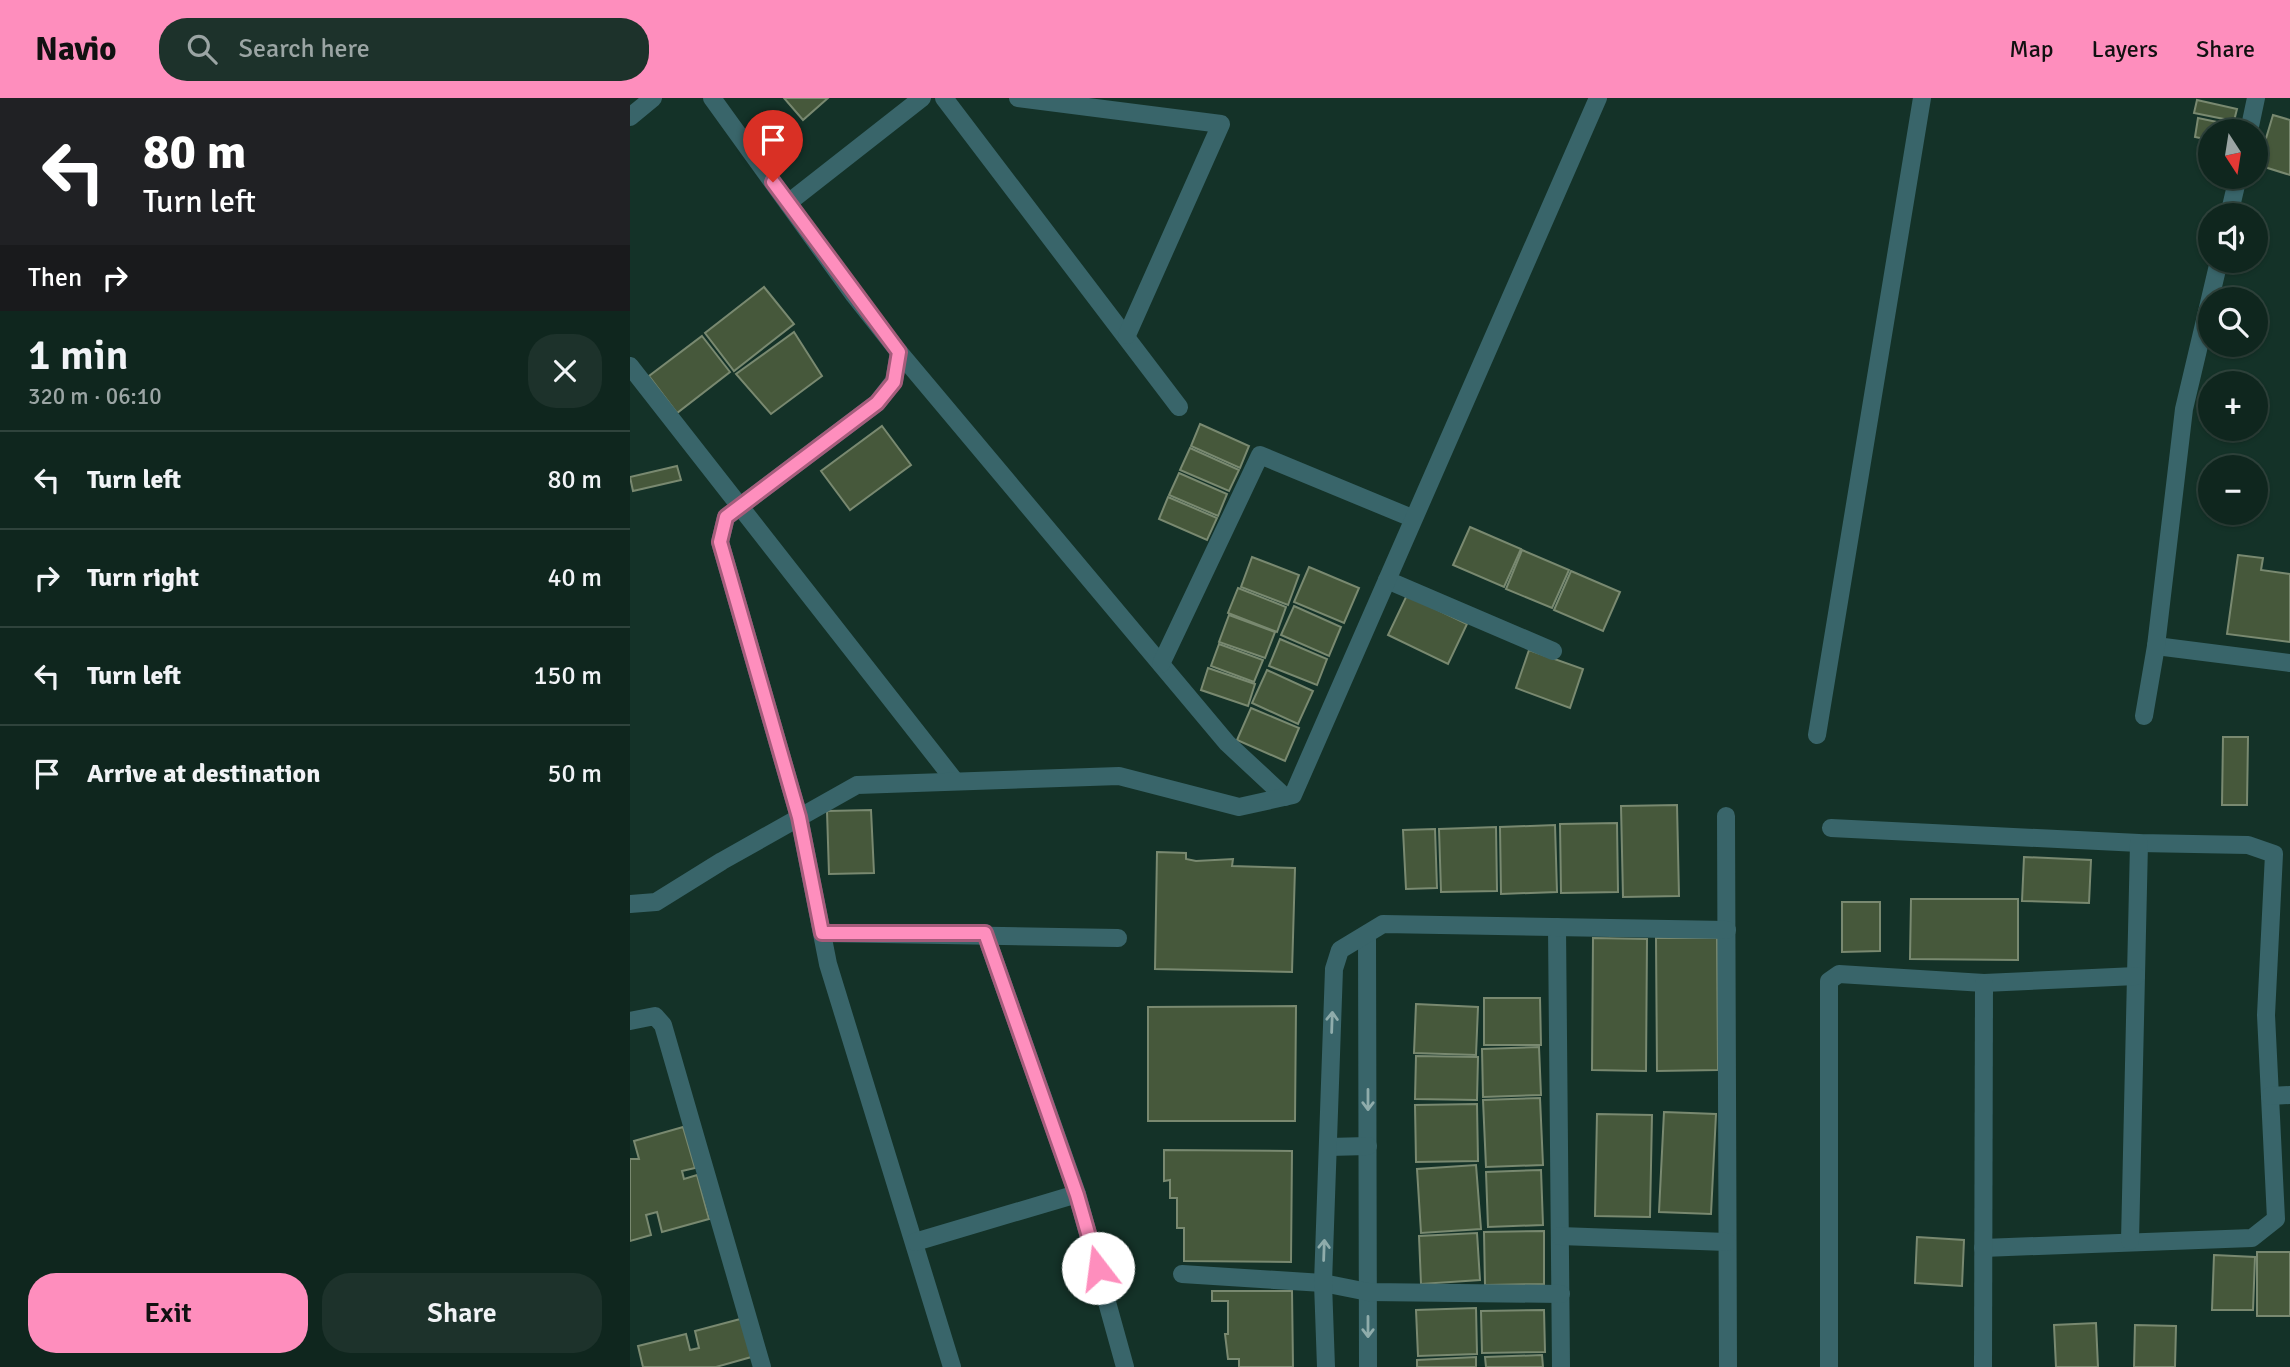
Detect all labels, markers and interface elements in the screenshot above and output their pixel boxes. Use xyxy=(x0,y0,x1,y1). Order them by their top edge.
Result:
search box xyxy=(159,18,649,81)
text: Navio xyxy=(35,29,117,70)
icon: search xyxy=(183,30,221,68)
text: Search here xyxy=(239,33,370,65)
text: Map xyxy=(2009,34,2054,64)
text: Layers xyxy=(2092,34,2158,64)
text: Share xyxy=(2196,34,2255,64)
pin xyxy=(743,110,803,182)
north arrow xyxy=(2198,119,2268,189)
map controls xyxy=(2198,119,2268,525)
icon: arrive xyxy=(754,121,792,159)
text: 80 m xyxy=(143,122,246,182)
icon: left xyxy=(28,126,119,217)
text: Turn left xyxy=(143,182,256,221)
button: sound xyxy=(2198,203,2268,273)
icon: right xyxy=(96,259,134,297)
text: Then xyxy=(28,262,82,294)
button: search xyxy=(2198,287,2268,357)
text: 1 min xyxy=(28,330,129,381)
button: close xyxy=(528,334,602,408)
button: + xyxy=(2198,371,2268,441)
text: 320 m · 06:10 xyxy=(28,382,162,411)
button: − xyxy=(2198,455,2268,525)
icon: left xyxy=(28,461,66,499)
text: Turn left xyxy=(87,464,181,496)
text: 80 m xyxy=(547,464,602,496)
icon: right xyxy=(28,559,66,597)
text: Turn right xyxy=(87,562,199,594)
text: 40 m xyxy=(547,562,602,594)
icon: left xyxy=(28,657,66,695)
text: Turn left xyxy=(87,660,181,692)
text: 150 m xyxy=(533,660,602,692)
icon: arrive xyxy=(28,755,66,793)
text: Arrive at destination xyxy=(87,758,320,790)
text: 50 m xyxy=(547,758,602,790)
one-way arrow xyxy=(1326,1011,1339,1034)
one-way arrow xyxy=(1361,1088,1375,1111)
position arrow xyxy=(1061,1231,1135,1305)
one-way arrow xyxy=(1318,1239,1331,1262)
button: Exit xyxy=(28,1273,308,1353)
button: Share xyxy=(322,1273,602,1353)
one-way arrow xyxy=(1361,1316,1375,1339)

